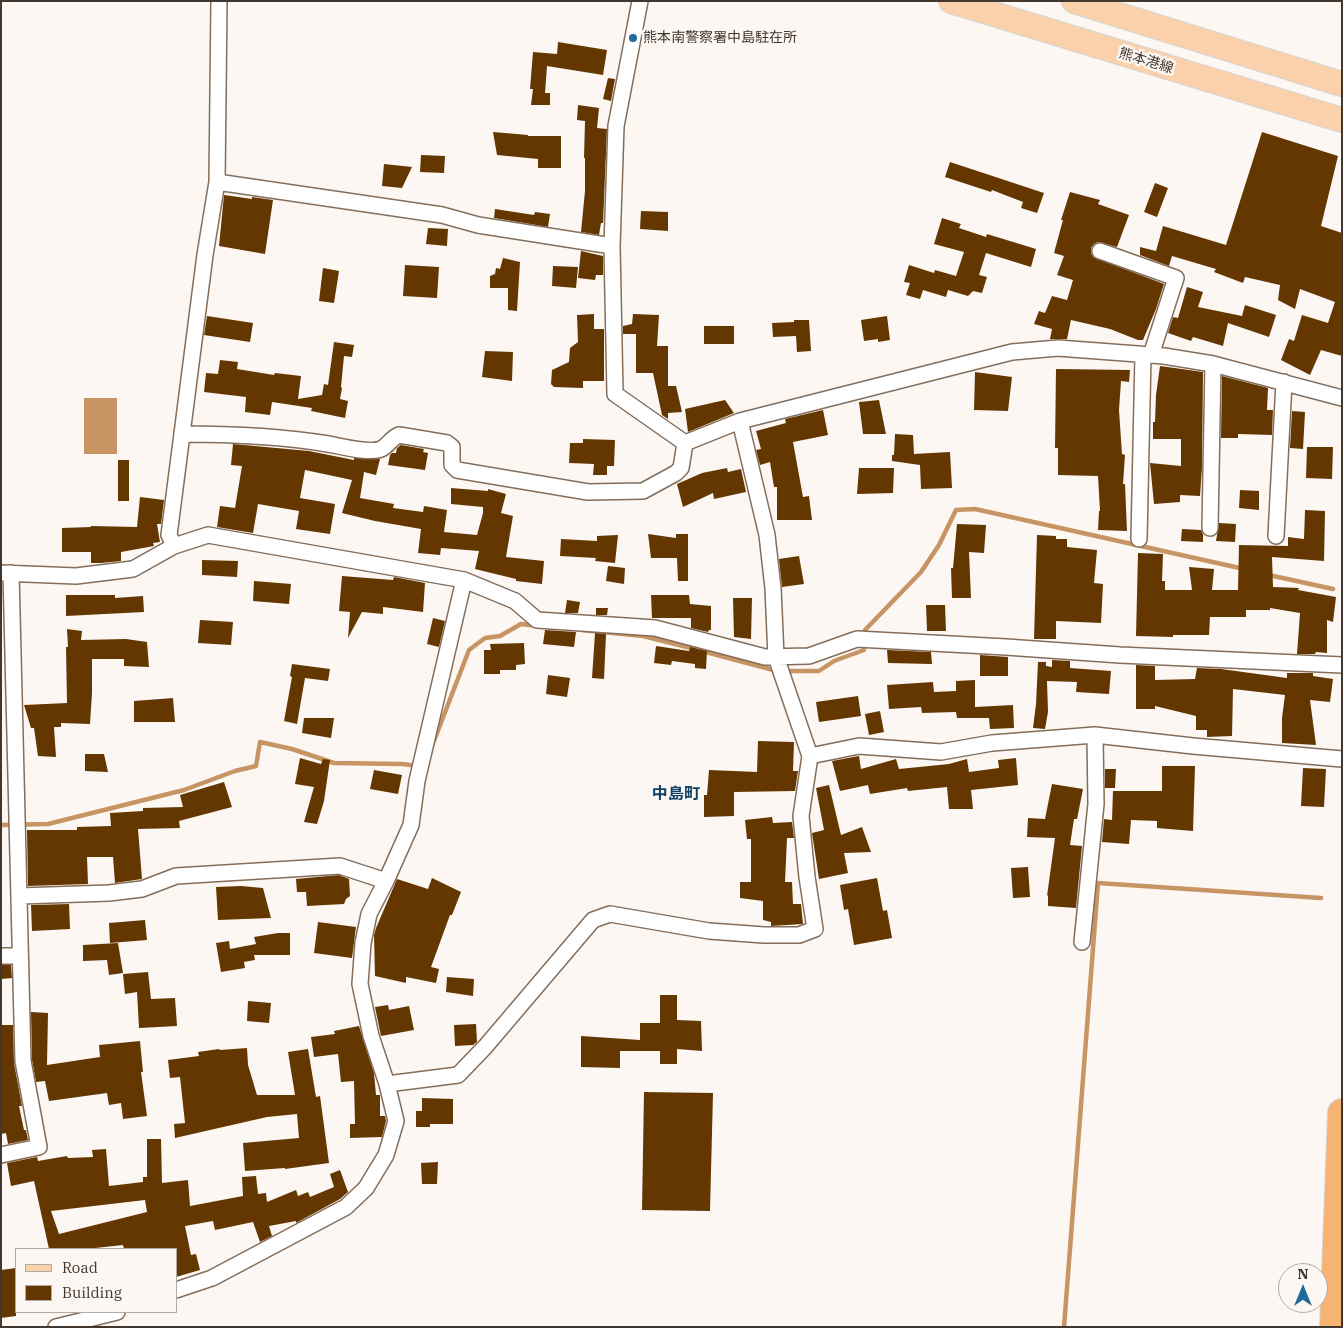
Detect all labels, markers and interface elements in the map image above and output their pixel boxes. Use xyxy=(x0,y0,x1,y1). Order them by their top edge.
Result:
place label: 熊本南警察署中島駐在所 xyxy=(643,30,797,46)
marker: 熊本南警察署中島駐在所 xyxy=(627,32,639,44)
street label: 熊本港線 xyxy=(1117,45,1175,77)
district label: 中島町 xyxy=(652,784,700,804)
legend xyxy=(15,1248,178,1313)
text: Road xyxy=(62,1258,98,1277)
north arrow xyxy=(1278,1263,1328,1313)
text: N xyxy=(1297,1265,1309,1283)
text: Building xyxy=(62,1283,122,1302)

